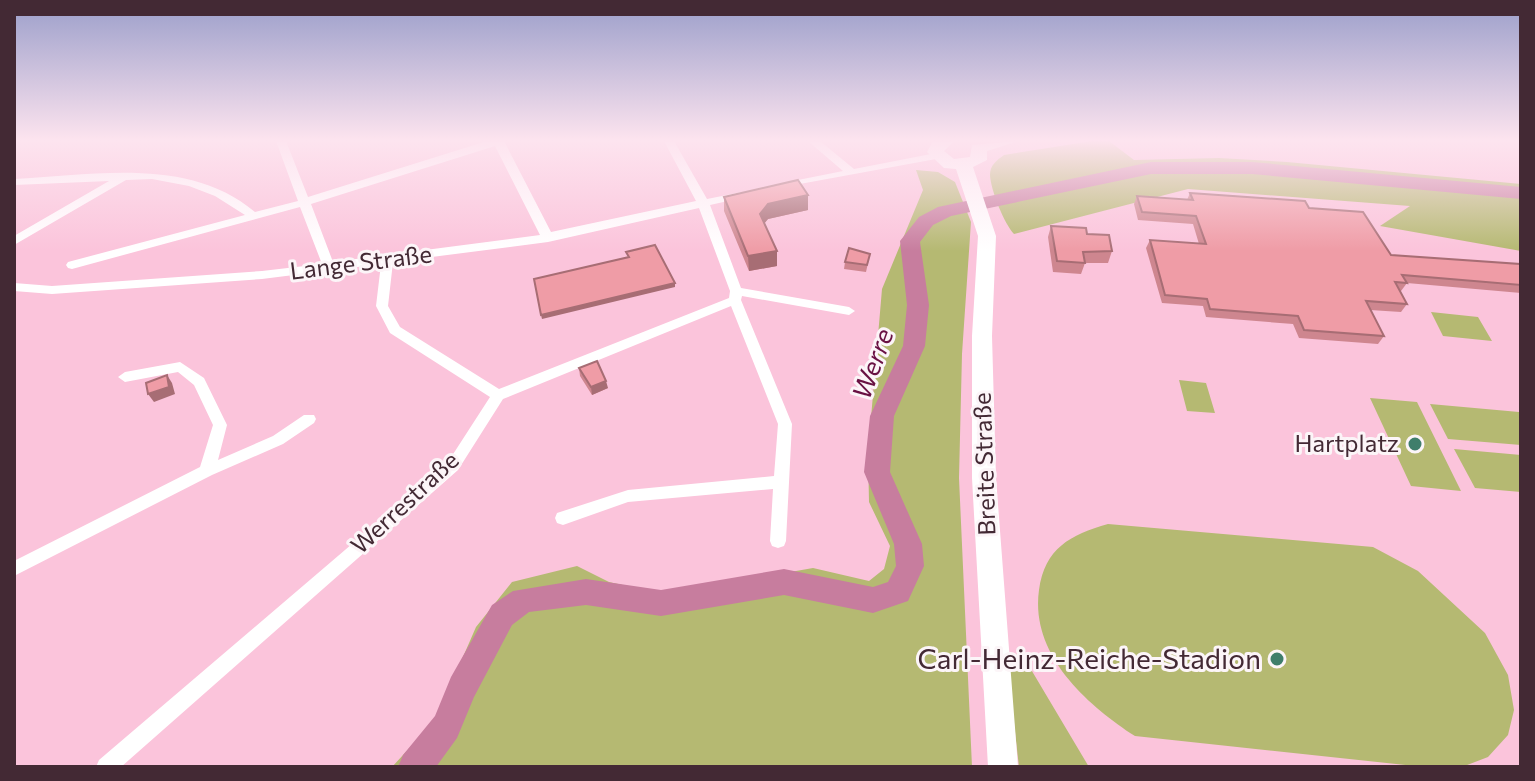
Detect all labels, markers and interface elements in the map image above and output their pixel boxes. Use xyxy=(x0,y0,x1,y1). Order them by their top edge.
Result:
street label: Lange Straße xyxy=(288,238,433,285)
water label: Werre xyxy=(845,324,899,403)
street label: Breite Straße xyxy=(967,392,1000,536)
place label: Hartplatz xyxy=(1294,428,1399,457)
marker: Hartplatz xyxy=(1406,435,1424,453)
street label: Werrestraße xyxy=(344,445,464,559)
place label: Carl-Heinz-Reiche-Stadion xyxy=(918,641,1261,675)
marker: Carl-Heinz-Reiche-Stadion xyxy=(1268,650,1286,668)

